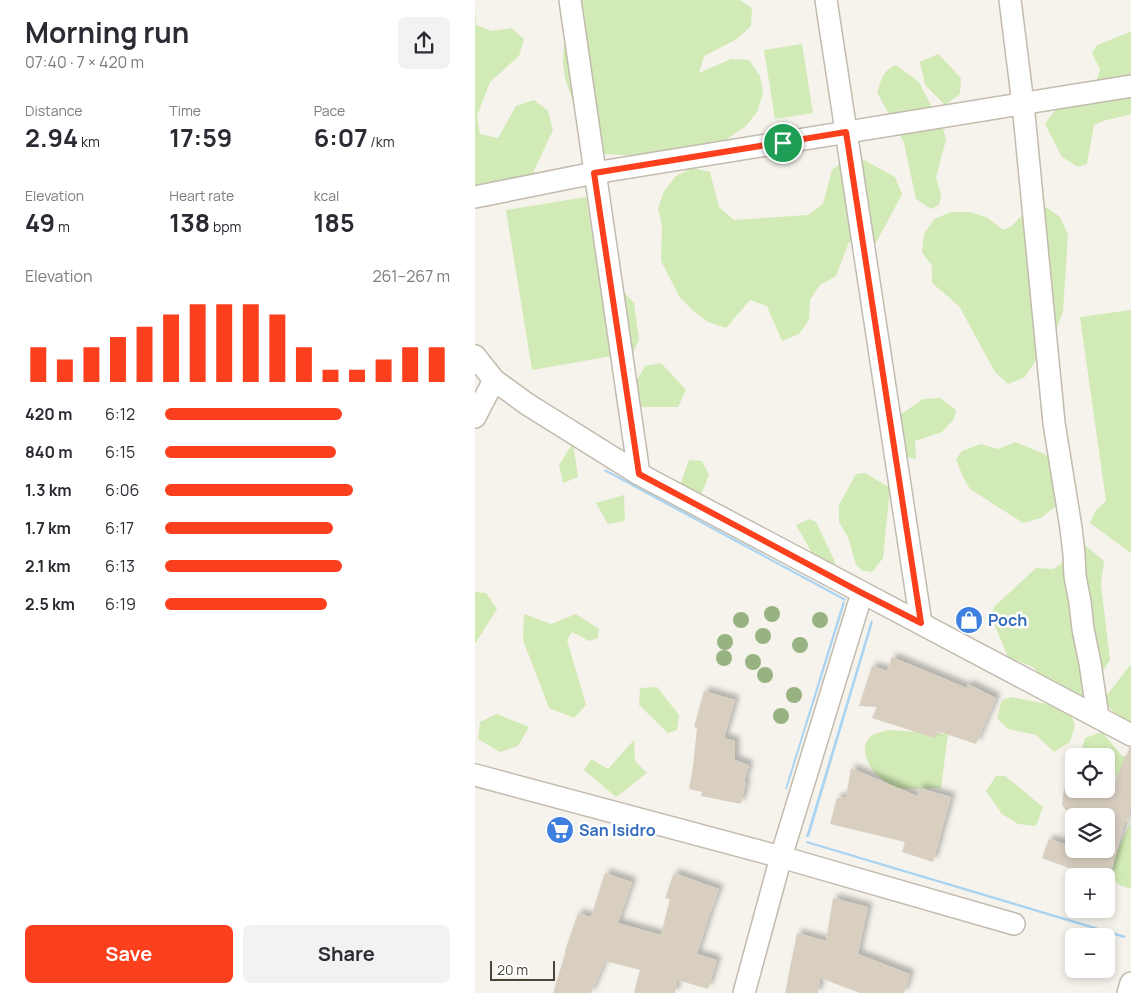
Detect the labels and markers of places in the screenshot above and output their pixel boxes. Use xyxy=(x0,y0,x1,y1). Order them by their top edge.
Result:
pin xyxy=(762,122,804,164)
shop icon: Poch xyxy=(954,605,984,635)
place label: Poch xyxy=(988,609,1027,631)
supermarket icon: San Isidro xyxy=(545,815,575,845)
place label: San Isidro xyxy=(579,819,656,841)

